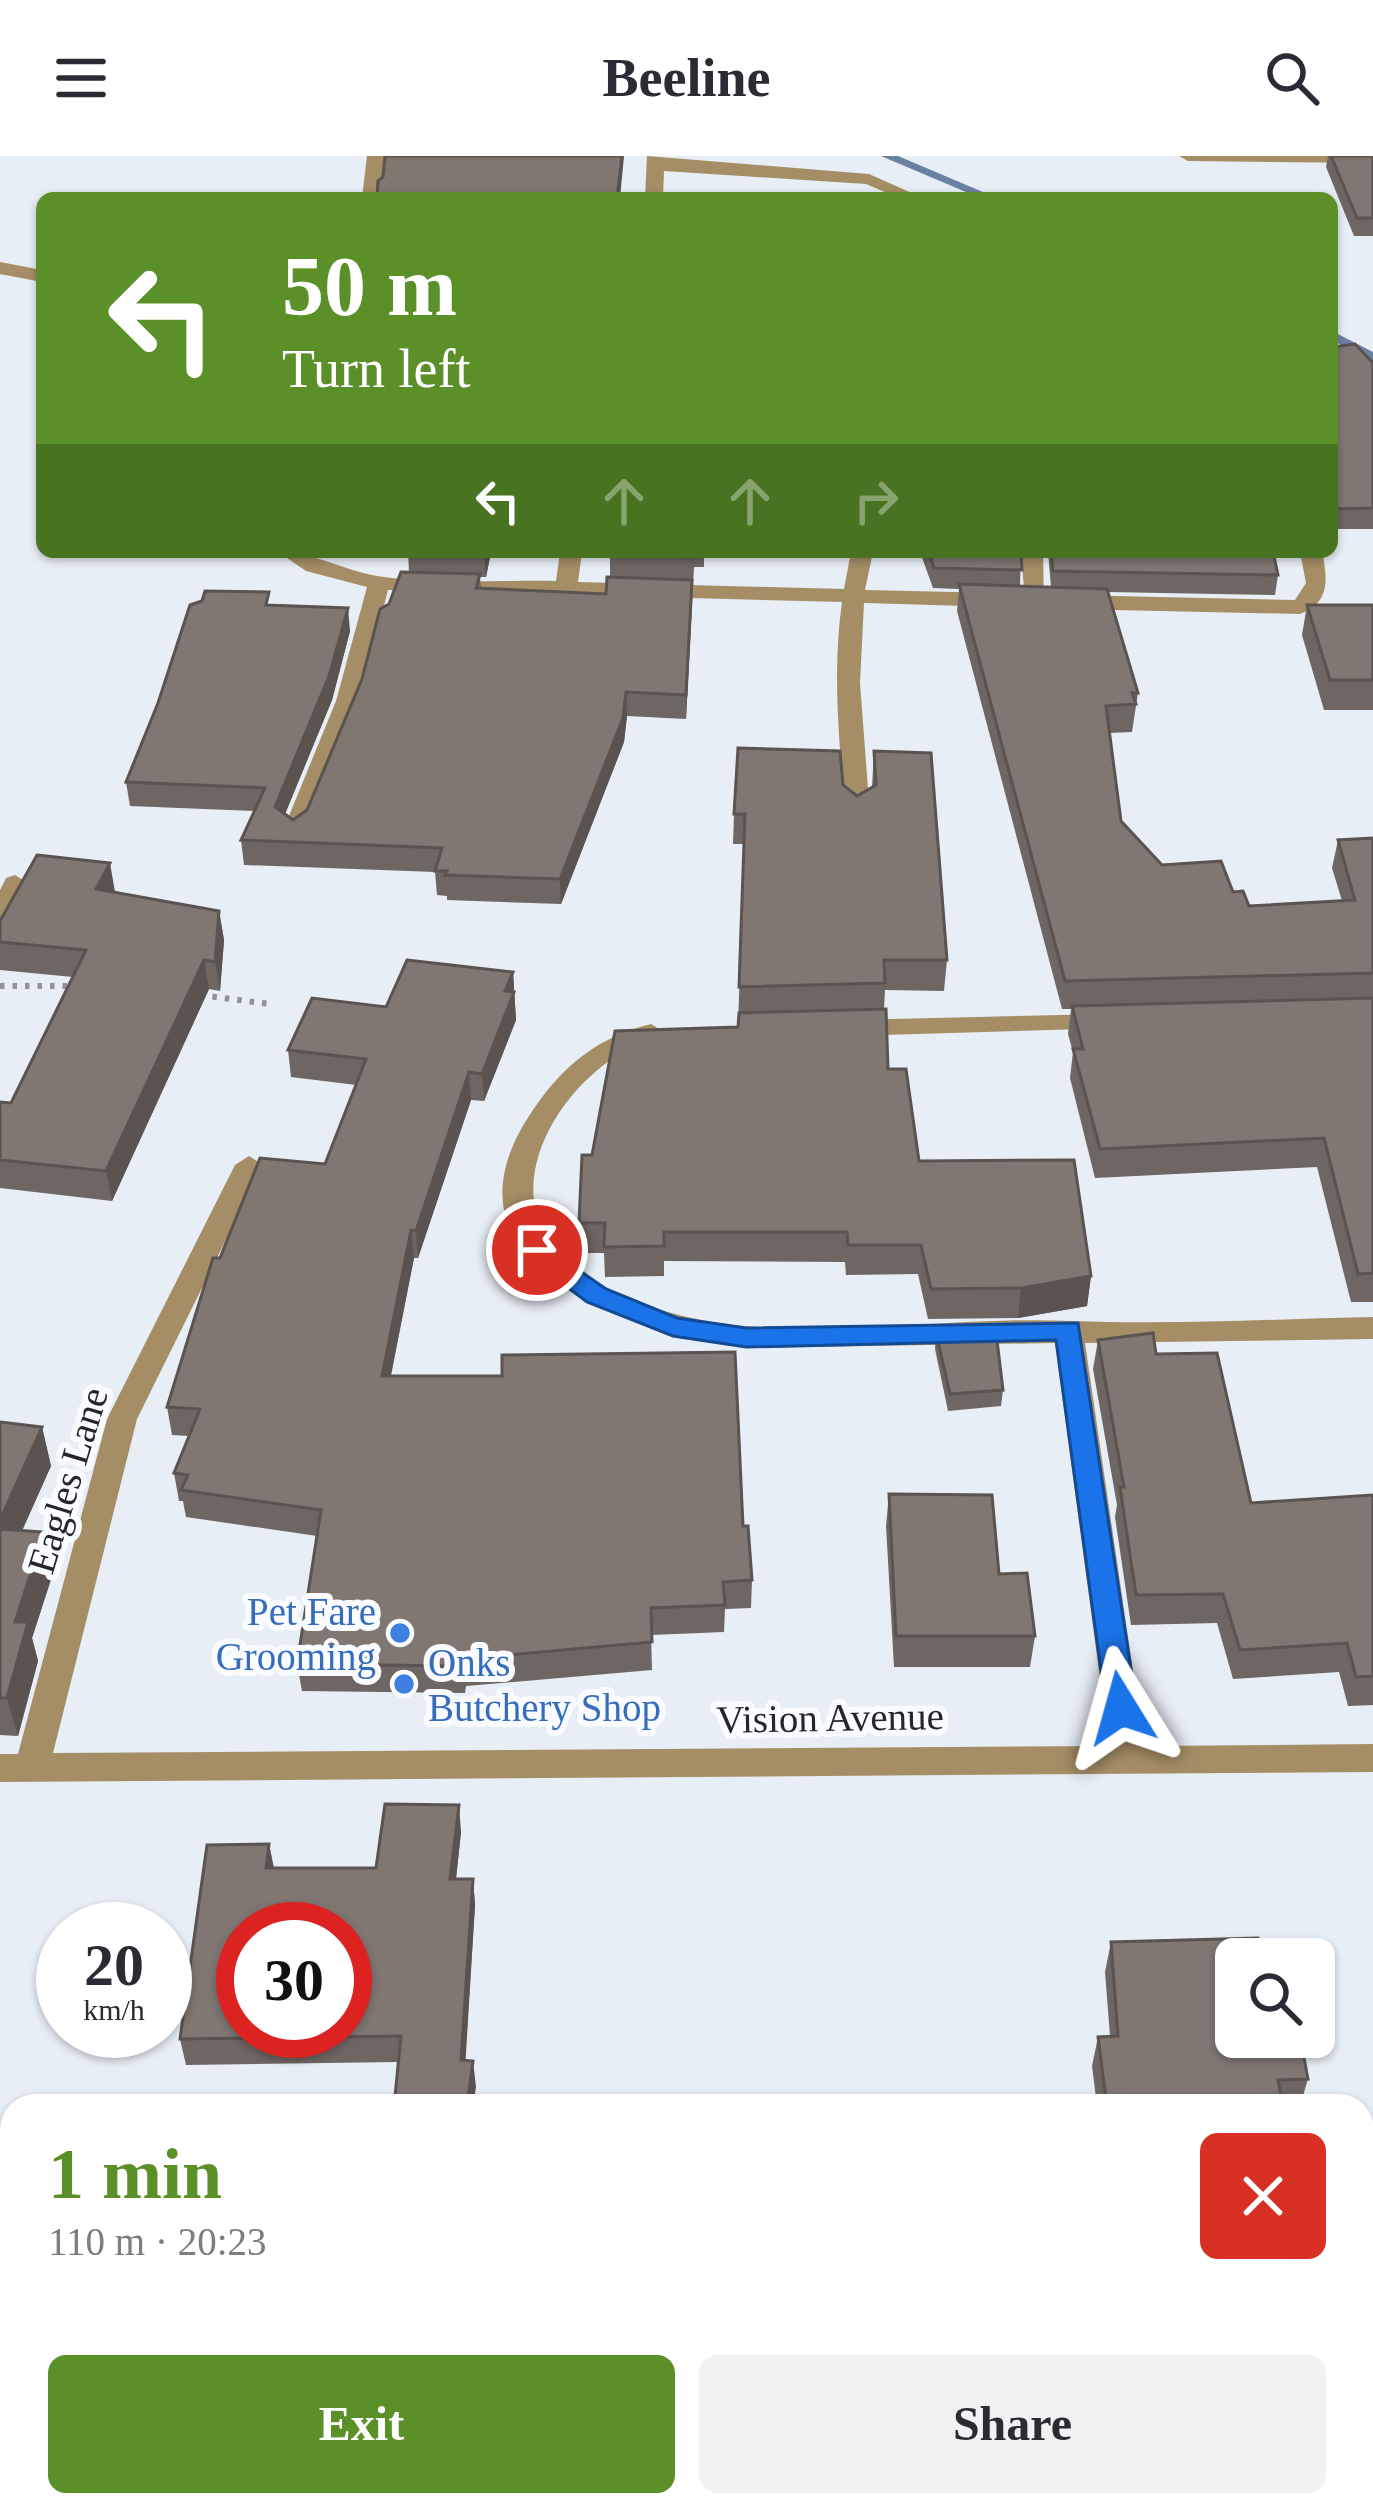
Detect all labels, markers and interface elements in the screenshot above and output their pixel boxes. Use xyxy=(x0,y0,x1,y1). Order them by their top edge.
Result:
icon: menu xyxy=(48,45,114,111)
icon: search xyxy=(1259,45,1325,111)
text: Beeline xyxy=(603,48,770,108)
icon: left xyxy=(84,240,240,396)
text: 50 m xyxy=(282,240,457,333)
text: Turn left xyxy=(282,339,471,399)
icon: left xyxy=(465,468,531,534)
icon: ahead xyxy=(591,468,657,534)
icon: ahead xyxy=(717,468,783,534)
icon: right xyxy=(843,468,909,534)
pin xyxy=(486,1199,588,1301)
icon: arrive xyxy=(504,1217,570,1283)
street label: Eagles Lane xyxy=(19,1382,117,1578)
place label: Pet Fare Grooming xyxy=(216,1590,376,1679)
marker: Pet Fare Grooming xyxy=(387,1620,413,1646)
place label: Onks Butchery Shop xyxy=(428,1641,661,1730)
position arrow xyxy=(1058,1645,1184,1771)
marker: Onks Butchery Shop xyxy=(391,1671,417,1697)
street label: Vision Avenue xyxy=(716,1694,944,1741)
speed limit sign: 30 xyxy=(216,1902,372,2058)
text: 20 xyxy=(84,1932,144,1998)
map controls xyxy=(1215,1938,1335,2058)
button: search xyxy=(1215,1938,1335,2058)
text: km/h xyxy=(83,1993,145,2026)
button: close xyxy=(1200,2133,1326,2259)
text: 1 min xyxy=(48,2134,222,2214)
text: 110 m · 20:23 xyxy=(48,2220,266,2263)
button: Exit xyxy=(48,2355,675,2493)
button: Share xyxy=(699,2355,1326,2493)

